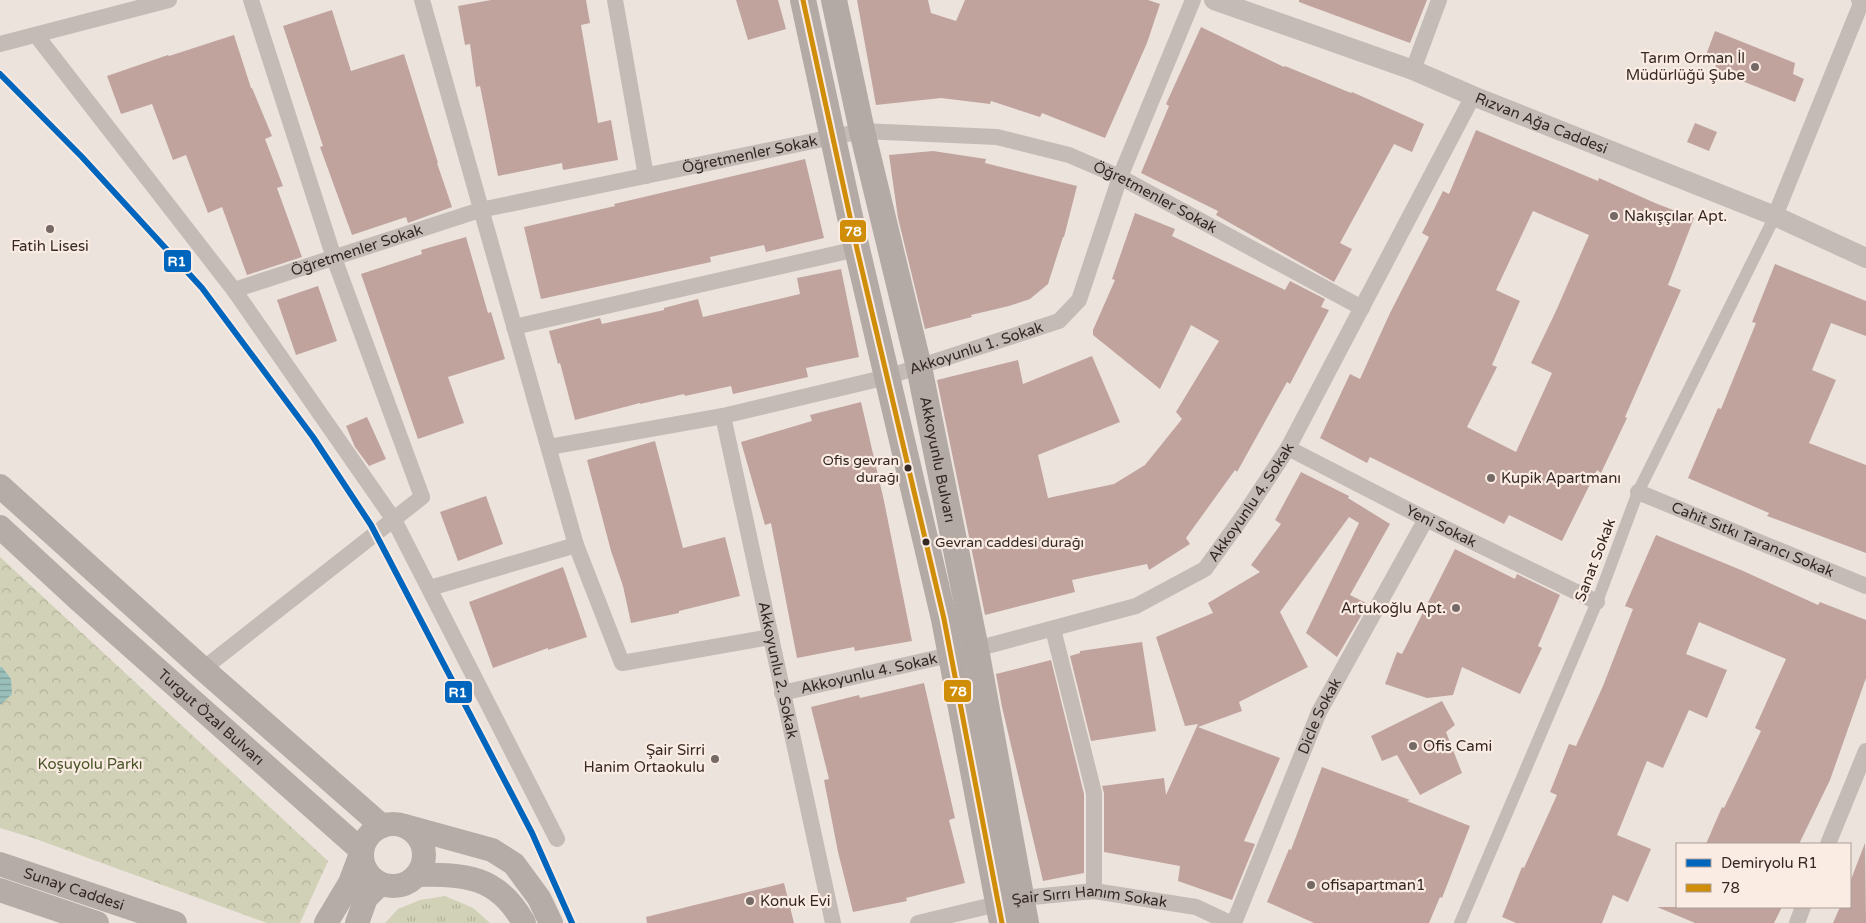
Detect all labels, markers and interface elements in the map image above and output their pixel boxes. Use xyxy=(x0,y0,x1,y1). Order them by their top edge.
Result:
place label: Tarım Orman İl Müdürlüğü Şube xyxy=(1626,49,1745,84)
marker: Tarım Orman İl Müdürlüğü Şube xyxy=(1749,61,1761,73)
street label: Rızvan Ağa Caddesi xyxy=(1472,89,1610,158)
street label: Öğretmenler Sokak xyxy=(680,132,819,177)
street label: Öğretmenler Sokak xyxy=(1090,157,1220,237)
place label: Nakışçılar Apt. xyxy=(1624,207,1727,225)
marker: Nakışçılar Apt. xyxy=(1608,210,1620,222)
line badge: 78 xyxy=(839,219,867,243)
street label: Öğretmenler Sokak xyxy=(289,220,425,280)
marker: Fatih Lisesi xyxy=(44,223,56,235)
text: 78 xyxy=(844,223,862,240)
place label: Fatih Lisesi xyxy=(11,237,89,255)
line badge: R1 xyxy=(163,249,192,273)
text: R1 xyxy=(168,253,186,270)
street label: Akkoyunlu 1. Sokak xyxy=(907,318,1045,378)
street label: Akkoyunlu Bulvarı xyxy=(916,395,959,524)
street label: Akkoyunlu 4. Sokak xyxy=(1204,440,1298,565)
place label: Ofis gevran durağı xyxy=(822,452,899,486)
marker: Ofis gevran durağı xyxy=(903,463,913,473)
place label: Kupik Apartmanı xyxy=(1501,469,1621,487)
marker: Kupik Apartmanı xyxy=(1485,472,1497,484)
street label: Cahit Sıtkı Tarancı Sokak xyxy=(1669,498,1837,581)
street label: Yeni Sokak xyxy=(1403,501,1480,551)
street label: Sanat Sokak xyxy=(1571,516,1619,604)
place label: Gevran caddesi durağı xyxy=(935,534,1084,551)
marker: Gevran caddesi durağı xyxy=(921,537,931,547)
place label: Artukoğlu Apt. xyxy=(1341,599,1446,617)
street label: Akkoyunlu 2. Sokak xyxy=(755,600,802,740)
marker: Artukoğlu Apt. xyxy=(1450,602,1462,614)
street label: Akkoyunlu 4. Sokak xyxy=(799,649,939,698)
street label: Turgut Özal Bulvarı xyxy=(154,665,268,769)
street label: Dicle Sokak xyxy=(1294,675,1345,757)
line badge: 78 xyxy=(943,679,972,703)
line badge: R1 xyxy=(444,680,473,704)
text: 78 xyxy=(949,683,967,700)
text: R1 xyxy=(449,684,467,701)
place label: Ofis Cami xyxy=(1423,737,1492,755)
marker: Ofis Cami xyxy=(1407,740,1419,752)
place label: Şair Sirri Hanim Ortaokulu xyxy=(583,741,705,776)
marker: Şair Sirri Hanim Ortaokulu xyxy=(709,753,721,765)
park label: Koşuyolu Parkı xyxy=(37,755,143,773)
legend xyxy=(1676,843,1851,908)
text: Demiryolu R1 xyxy=(1721,854,1818,872)
street label: Sunay Caddesi xyxy=(21,864,126,914)
place label: ofisapartman1 xyxy=(1321,876,1425,894)
marker: ofisapartman1 xyxy=(1305,879,1317,891)
text: 78 xyxy=(1721,879,1740,897)
street label: Şair Sırrı Hanım Sokak xyxy=(1010,882,1168,911)
place label: Konuk Evi xyxy=(760,892,830,910)
marker: Konuk Evi xyxy=(744,895,756,907)

